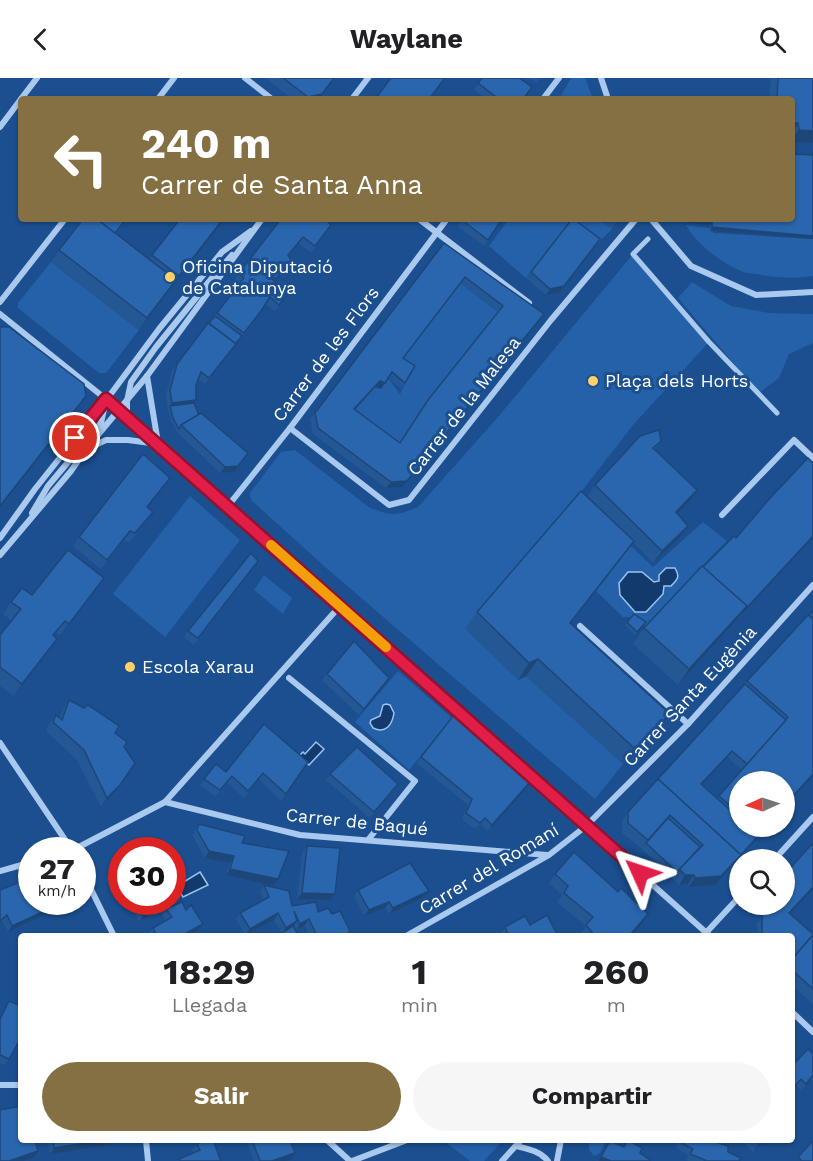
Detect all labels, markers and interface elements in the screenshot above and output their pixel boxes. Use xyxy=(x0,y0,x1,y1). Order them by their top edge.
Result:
icon: back xyxy=(24,23,57,56)
text: Waylane xyxy=(350,23,463,55)
icon: search xyxy=(756,23,789,56)
text: 240 m xyxy=(141,119,271,168)
icon: left xyxy=(42,120,120,198)
text: Carrer de Santa Anna xyxy=(141,169,423,201)
place label: Oficina Diputació de Catalunya xyxy=(182,256,333,298)
marker: Oficina Diputació de Catalunya xyxy=(163,270,177,284)
street label: Carrer de les Flors xyxy=(268,282,383,425)
street label: Carrer de la Malesa xyxy=(403,332,524,479)
place label: Plaça dels Horts xyxy=(605,370,748,391)
marker: Plaça dels Horts xyxy=(586,374,600,388)
pin xyxy=(49,412,100,463)
icon: arrive xyxy=(58,421,91,454)
street label: Carrer Santa Eugènia xyxy=(619,621,760,770)
place label: Escola Xarau xyxy=(142,656,254,677)
marker: Escola Xarau xyxy=(123,660,137,674)
north arrow xyxy=(729,771,795,837)
map controls xyxy=(729,771,795,915)
street label: Carrer de Baqué xyxy=(285,804,429,839)
street label: Carrer del Romaní xyxy=(415,819,562,918)
speed limit sign: 30 xyxy=(108,837,186,915)
position arrow xyxy=(608,841,672,905)
button: search xyxy=(729,849,795,915)
text: 27 xyxy=(39,851,75,886)
text: km/h xyxy=(38,882,76,900)
text: 18:29 xyxy=(163,951,256,993)
text: 1 xyxy=(412,951,427,993)
text: 260 xyxy=(583,951,650,993)
text: Llegada xyxy=(172,993,247,1017)
text: min xyxy=(401,993,438,1017)
text: m xyxy=(607,993,626,1017)
button: Salir xyxy=(42,1062,401,1131)
button: Compartir xyxy=(413,1062,771,1131)

